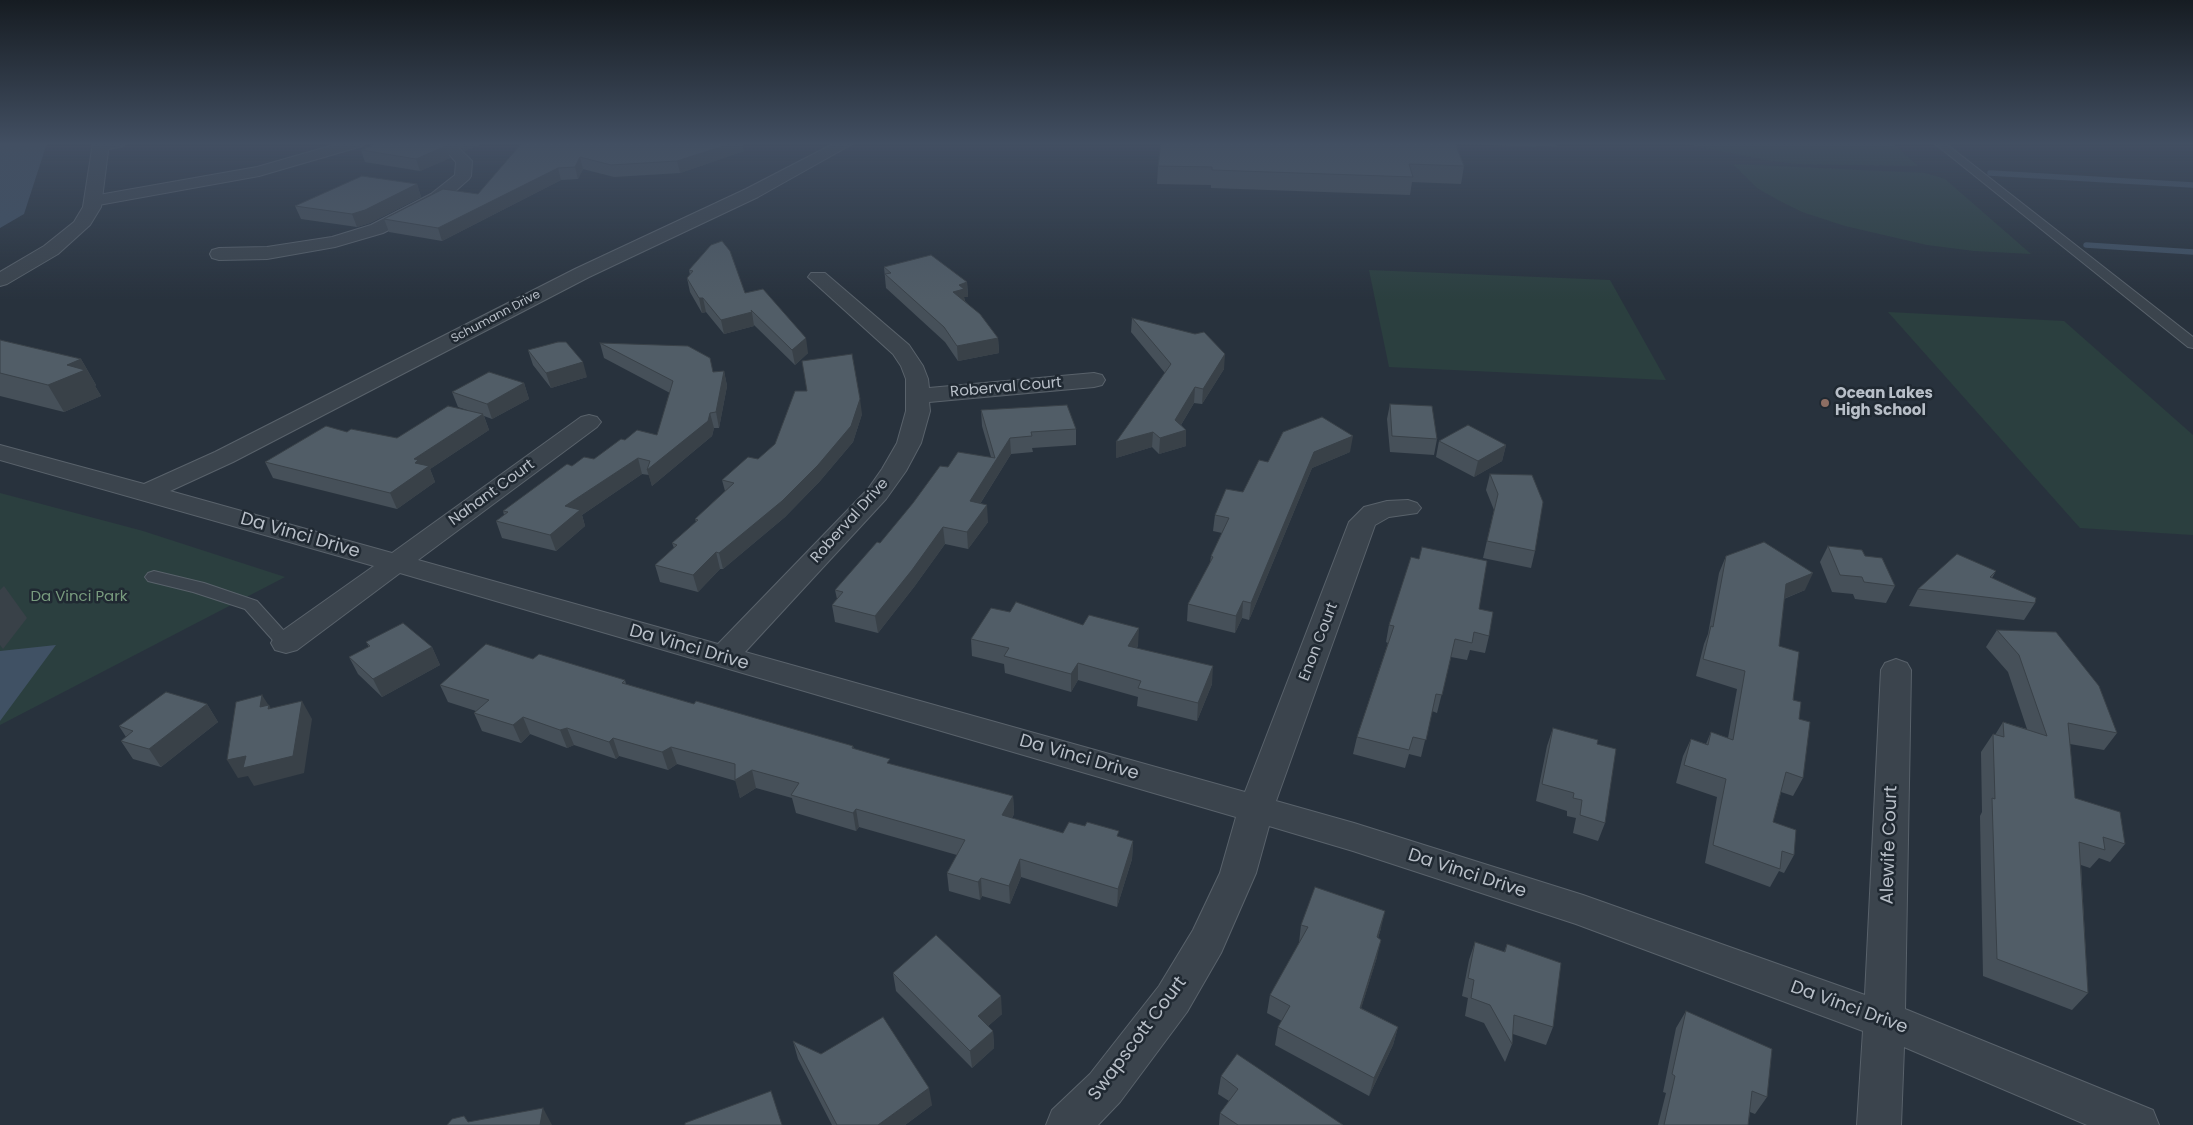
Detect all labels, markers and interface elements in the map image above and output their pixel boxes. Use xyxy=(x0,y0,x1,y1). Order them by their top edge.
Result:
street label: Schumann Drive xyxy=(449,287,543,347)
street label: Roberval Court xyxy=(950,374,1062,402)
place label: Ocean Lakes High School xyxy=(1835,385,1933,420)
marker: Ocean Lakes High School xyxy=(1819,397,1831,409)
street label: Nahant Court xyxy=(446,456,538,530)
street label: Roberval Drive xyxy=(807,475,893,567)
street label: Da Vinci Drive xyxy=(238,509,362,563)
park label: Da Vinci Park xyxy=(30,588,128,606)
street label: Enon Court xyxy=(1296,600,1342,684)
street label: Da Vinci Drive xyxy=(627,621,751,675)
street label: Da Vinci Drive xyxy=(1017,731,1141,785)
street label: Alewife Court xyxy=(1877,785,1903,905)
street label: Da Vinci Drive xyxy=(1405,845,1529,903)
street label: Swapscott Court xyxy=(1084,973,1192,1105)
street label: Da Vinci Drive xyxy=(1787,977,1911,1039)

